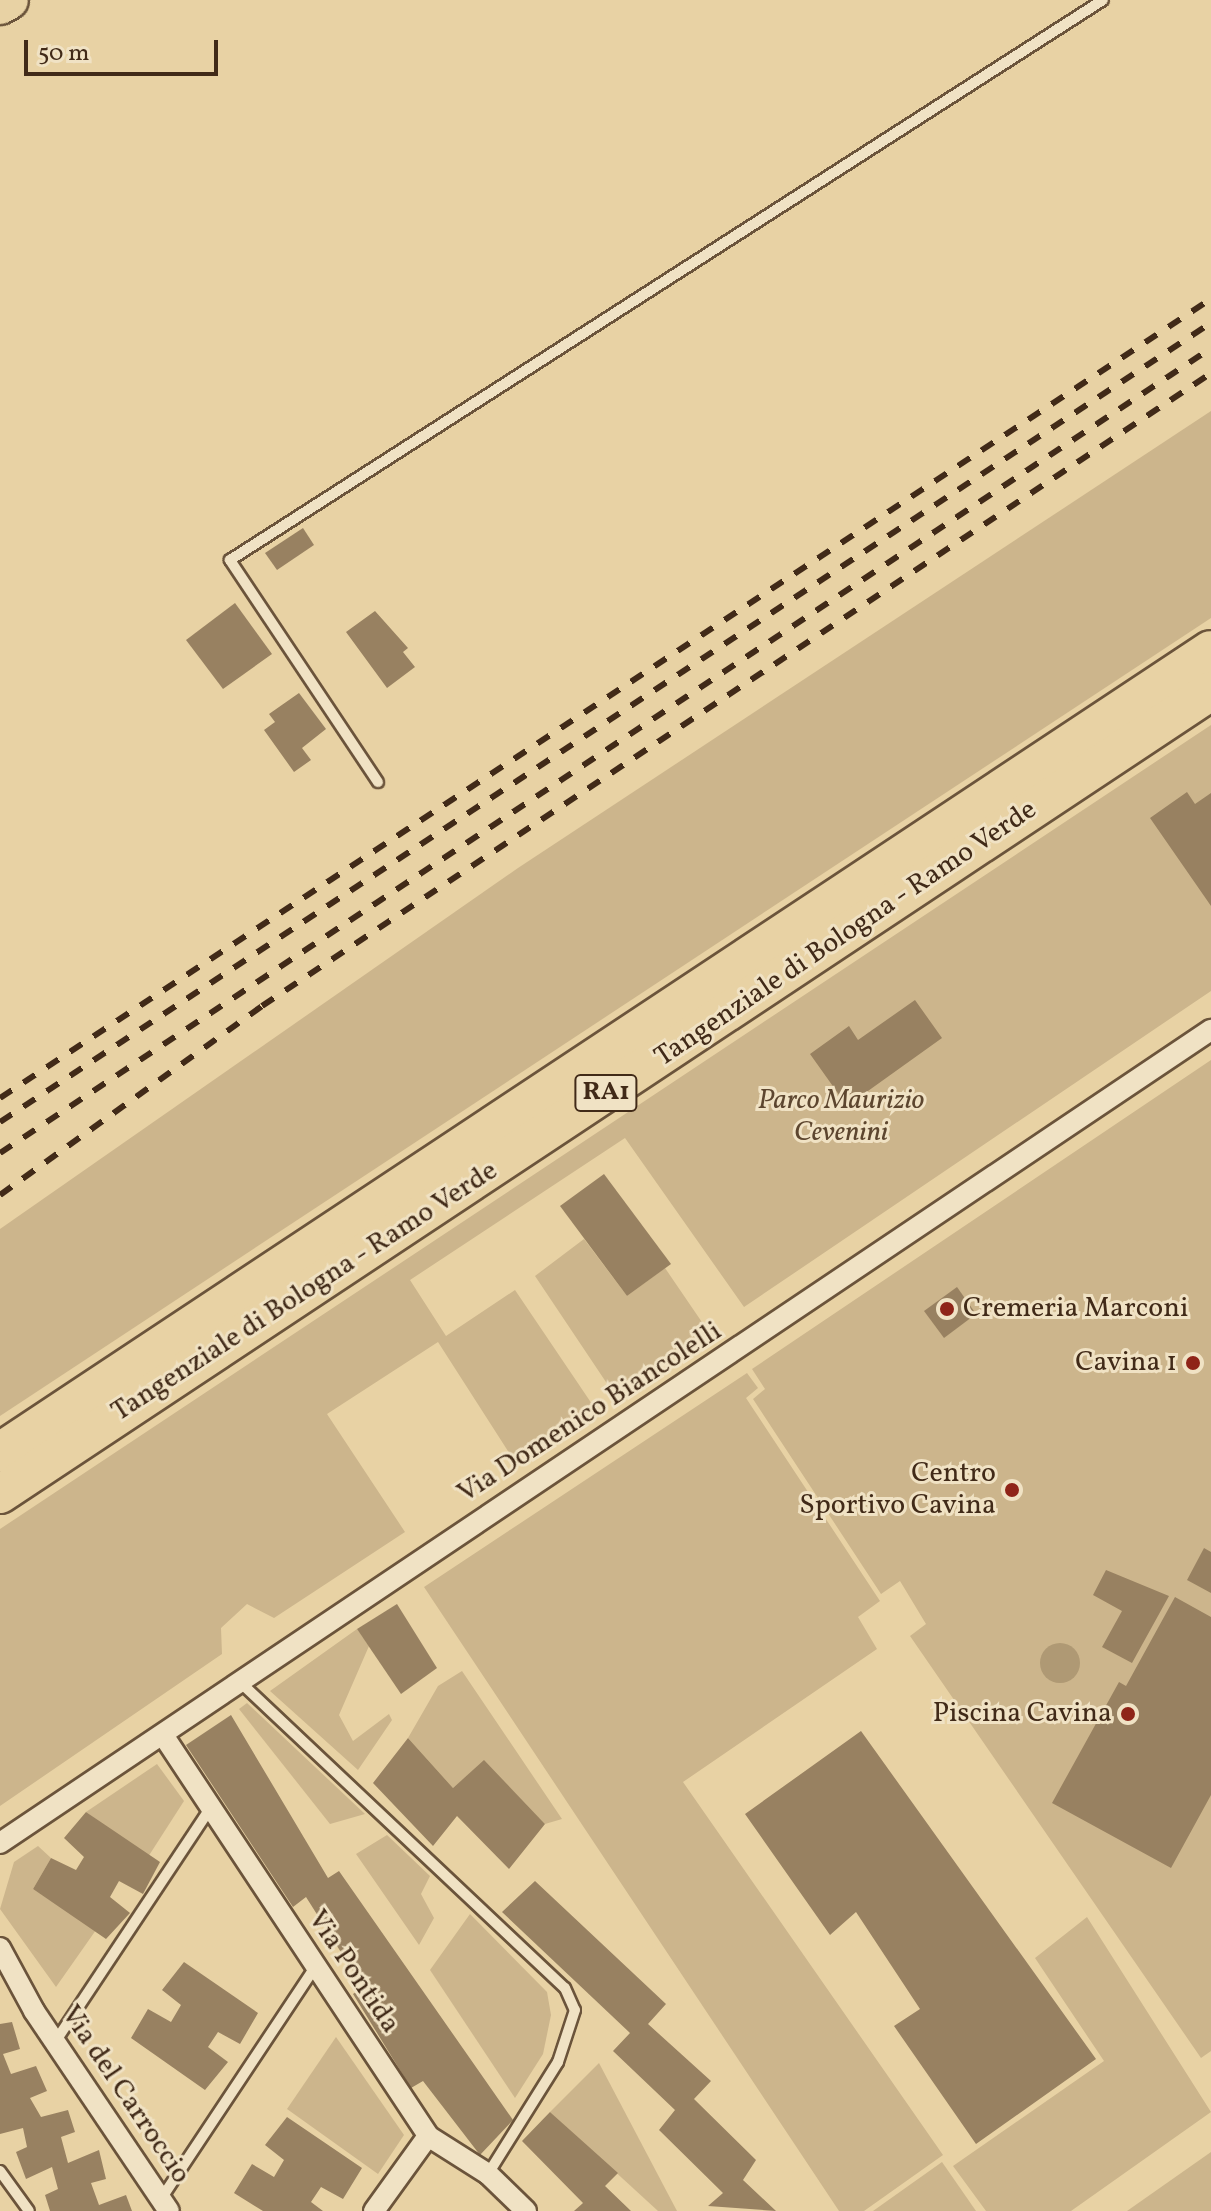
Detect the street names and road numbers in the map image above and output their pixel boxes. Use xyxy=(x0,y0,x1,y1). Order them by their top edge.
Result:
street label: Tangenziale di Bologna - Ramo Verde xyxy=(648,793,1044,1075)
road number: RA1 xyxy=(574,1071,638,1115)
street label: Tangenziale di Bologna - Ramo Verde xyxy=(105,1154,505,1430)
street label: Via Domenico Biancolelli xyxy=(452,1315,728,1511)
street label: Via Pontida xyxy=(300,1904,406,2040)
street label: Via del Carroccio xyxy=(53,1999,197,2191)

